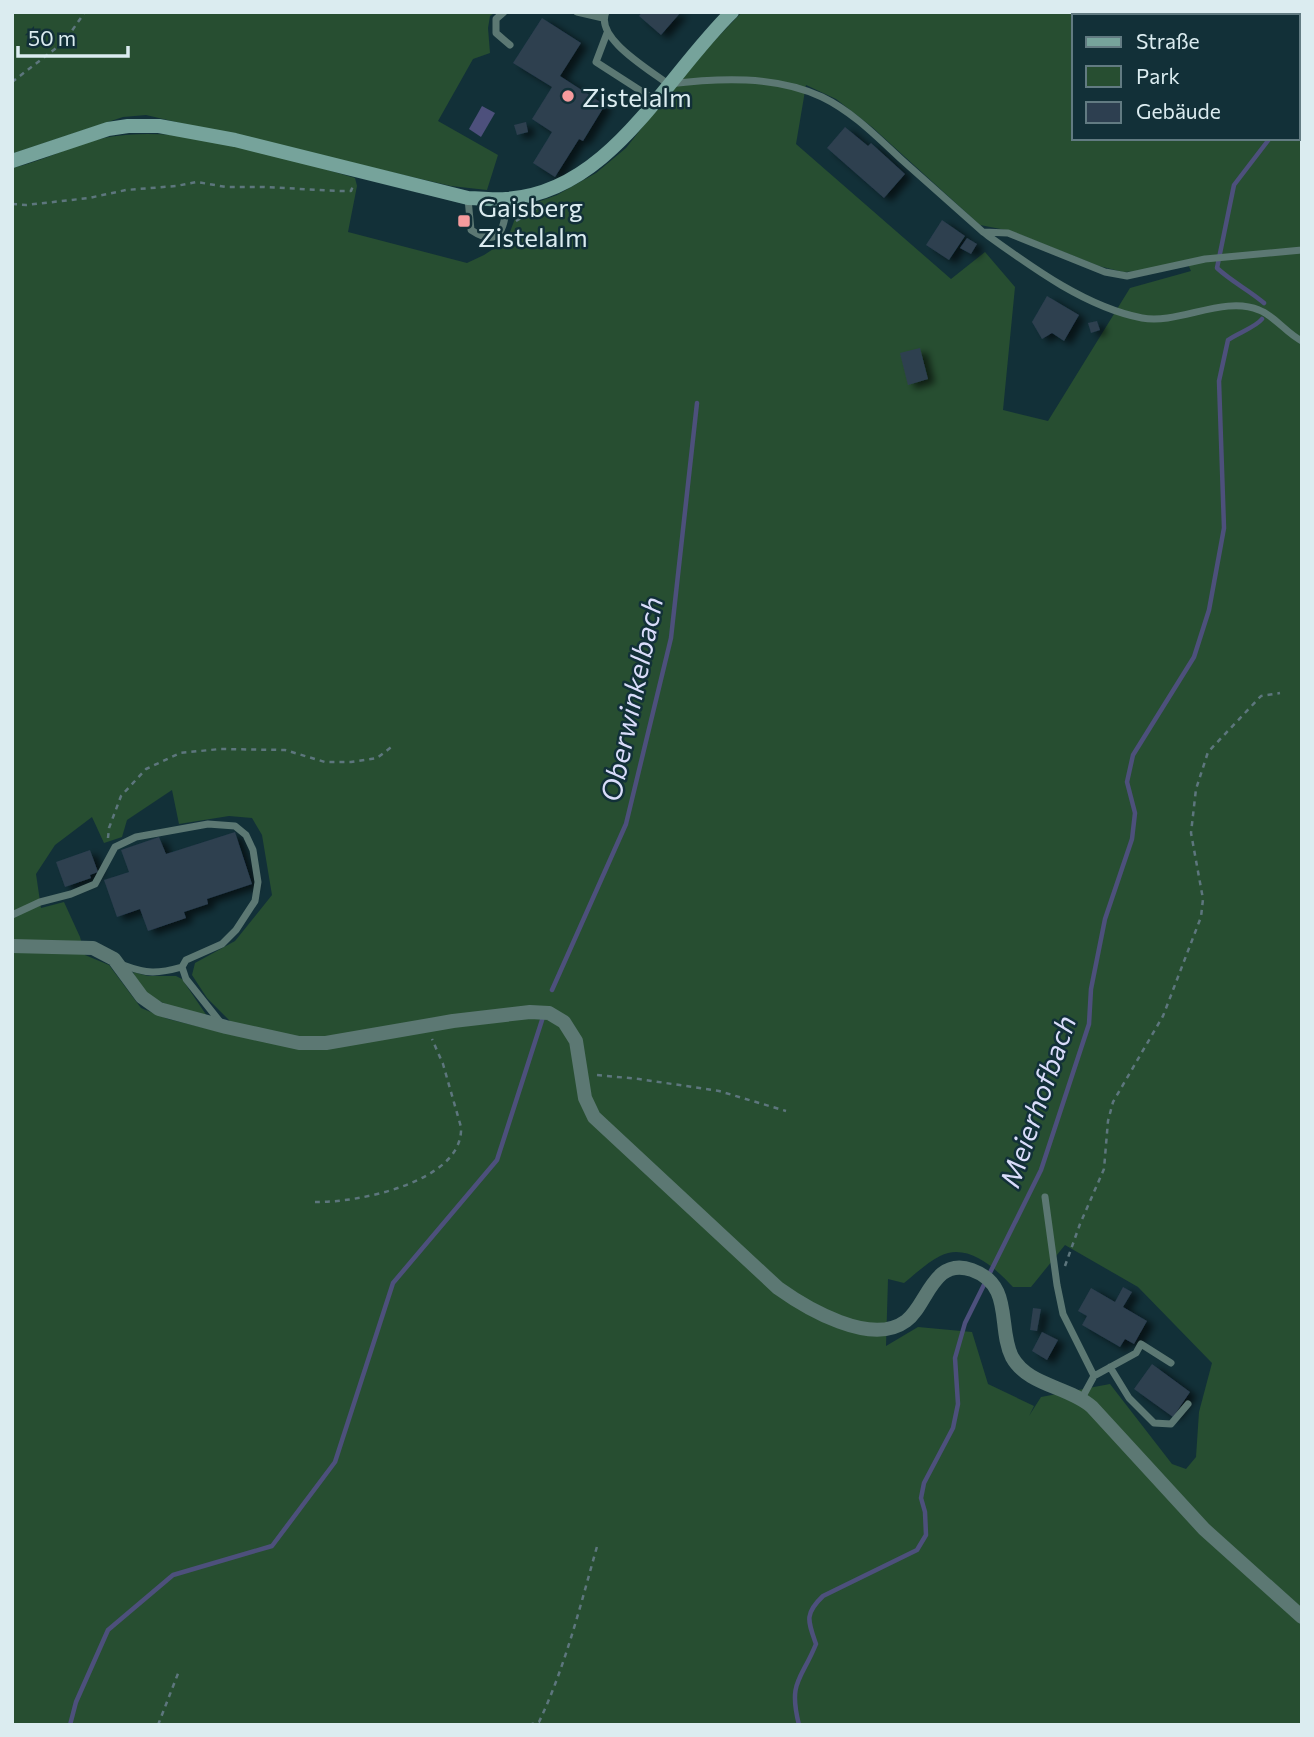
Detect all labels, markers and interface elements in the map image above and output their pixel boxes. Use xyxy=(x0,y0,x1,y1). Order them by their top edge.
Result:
scale bar xyxy=(18,14,128,58)
legend xyxy=(1072,14,1300,140)
text: 50 m xyxy=(28,25,76,50)
text: Straße xyxy=(1136,28,1200,53)
text: Park xyxy=(1136,63,1180,88)
place label: Zistelalm xyxy=(582,81,692,112)
marker: Zistelalm xyxy=(560,88,576,104)
text: Gebäude xyxy=(1136,98,1221,123)
place label: Gaisberg Zistelalm xyxy=(478,191,588,252)
marker: Gaisberg Zistelalm xyxy=(456,213,472,229)
water label: Oberwinkelbach xyxy=(593,593,669,805)
water label: Meierhofbach xyxy=(992,1011,1082,1191)

